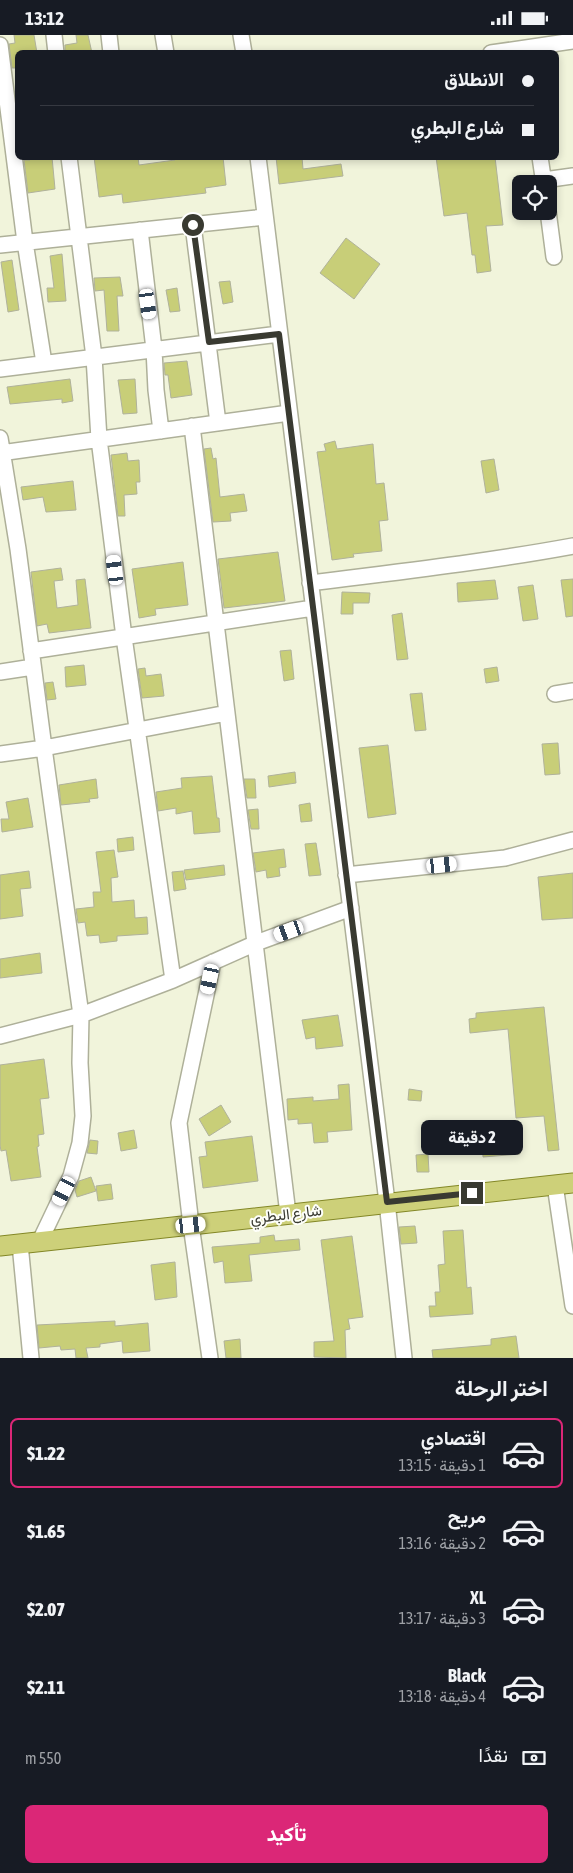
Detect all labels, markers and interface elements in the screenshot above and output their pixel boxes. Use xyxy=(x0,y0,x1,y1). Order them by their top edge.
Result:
text: 13:12 xyxy=(25,7,64,29)
text: الانطلاق xyxy=(444,68,504,90)
text: شارع البطري xyxy=(411,116,504,138)
map controls xyxy=(512,175,557,220)
button: locate xyxy=(512,175,557,220)
route start xyxy=(182,214,204,236)
car xyxy=(138,288,157,320)
car xyxy=(105,554,124,586)
car xyxy=(426,856,457,874)
car xyxy=(272,919,305,943)
car xyxy=(199,963,220,995)
callout: 2 دقيقة xyxy=(421,1121,523,1155)
text: 2 دقيقة xyxy=(448,1128,496,1146)
car xyxy=(50,1174,77,1208)
route end xyxy=(461,1182,483,1204)
street label: شارع البطري xyxy=(249,1201,323,1232)
car xyxy=(175,1216,206,1234)
text: اختر الرحلة xyxy=(455,1375,548,1401)
text: اقتصادي xyxy=(421,1427,486,1449)
icon: car xyxy=(501,1431,546,1476)
text: $1.22 xyxy=(27,1442,65,1464)
text: 1 دقيقة · 13:15 xyxy=(398,1456,486,1474)
text: مريح xyxy=(448,1505,486,1527)
icon: car xyxy=(501,1509,546,1554)
text: $1.65 xyxy=(27,1520,65,1542)
text: 2 دقيقة · 13:16 xyxy=(398,1534,486,1552)
text: XL xyxy=(470,1586,486,1608)
icon: car xyxy=(501,1587,546,1632)
text: $2.07 xyxy=(27,1598,65,1620)
text: 3 دقيقة · 13:17 xyxy=(398,1609,486,1627)
text: Black xyxy=(448,1664,486,1686)
icon: car xyxy=(501,1665,546,1710)
text: $2.11 xyxy=(27,1676,65,1698)
text: 4 دقيقة · 13:18 xyxy=(398,1687,486,1705)
text: نقدًا xyxy=(479,1744,508,1766)
icon: cash xyxy=(520,1744,548,1772)
text: 550 m xyxy=(25,1749,61,1767)
button: تأكيد xyxy=(25,1805,548,1863)

